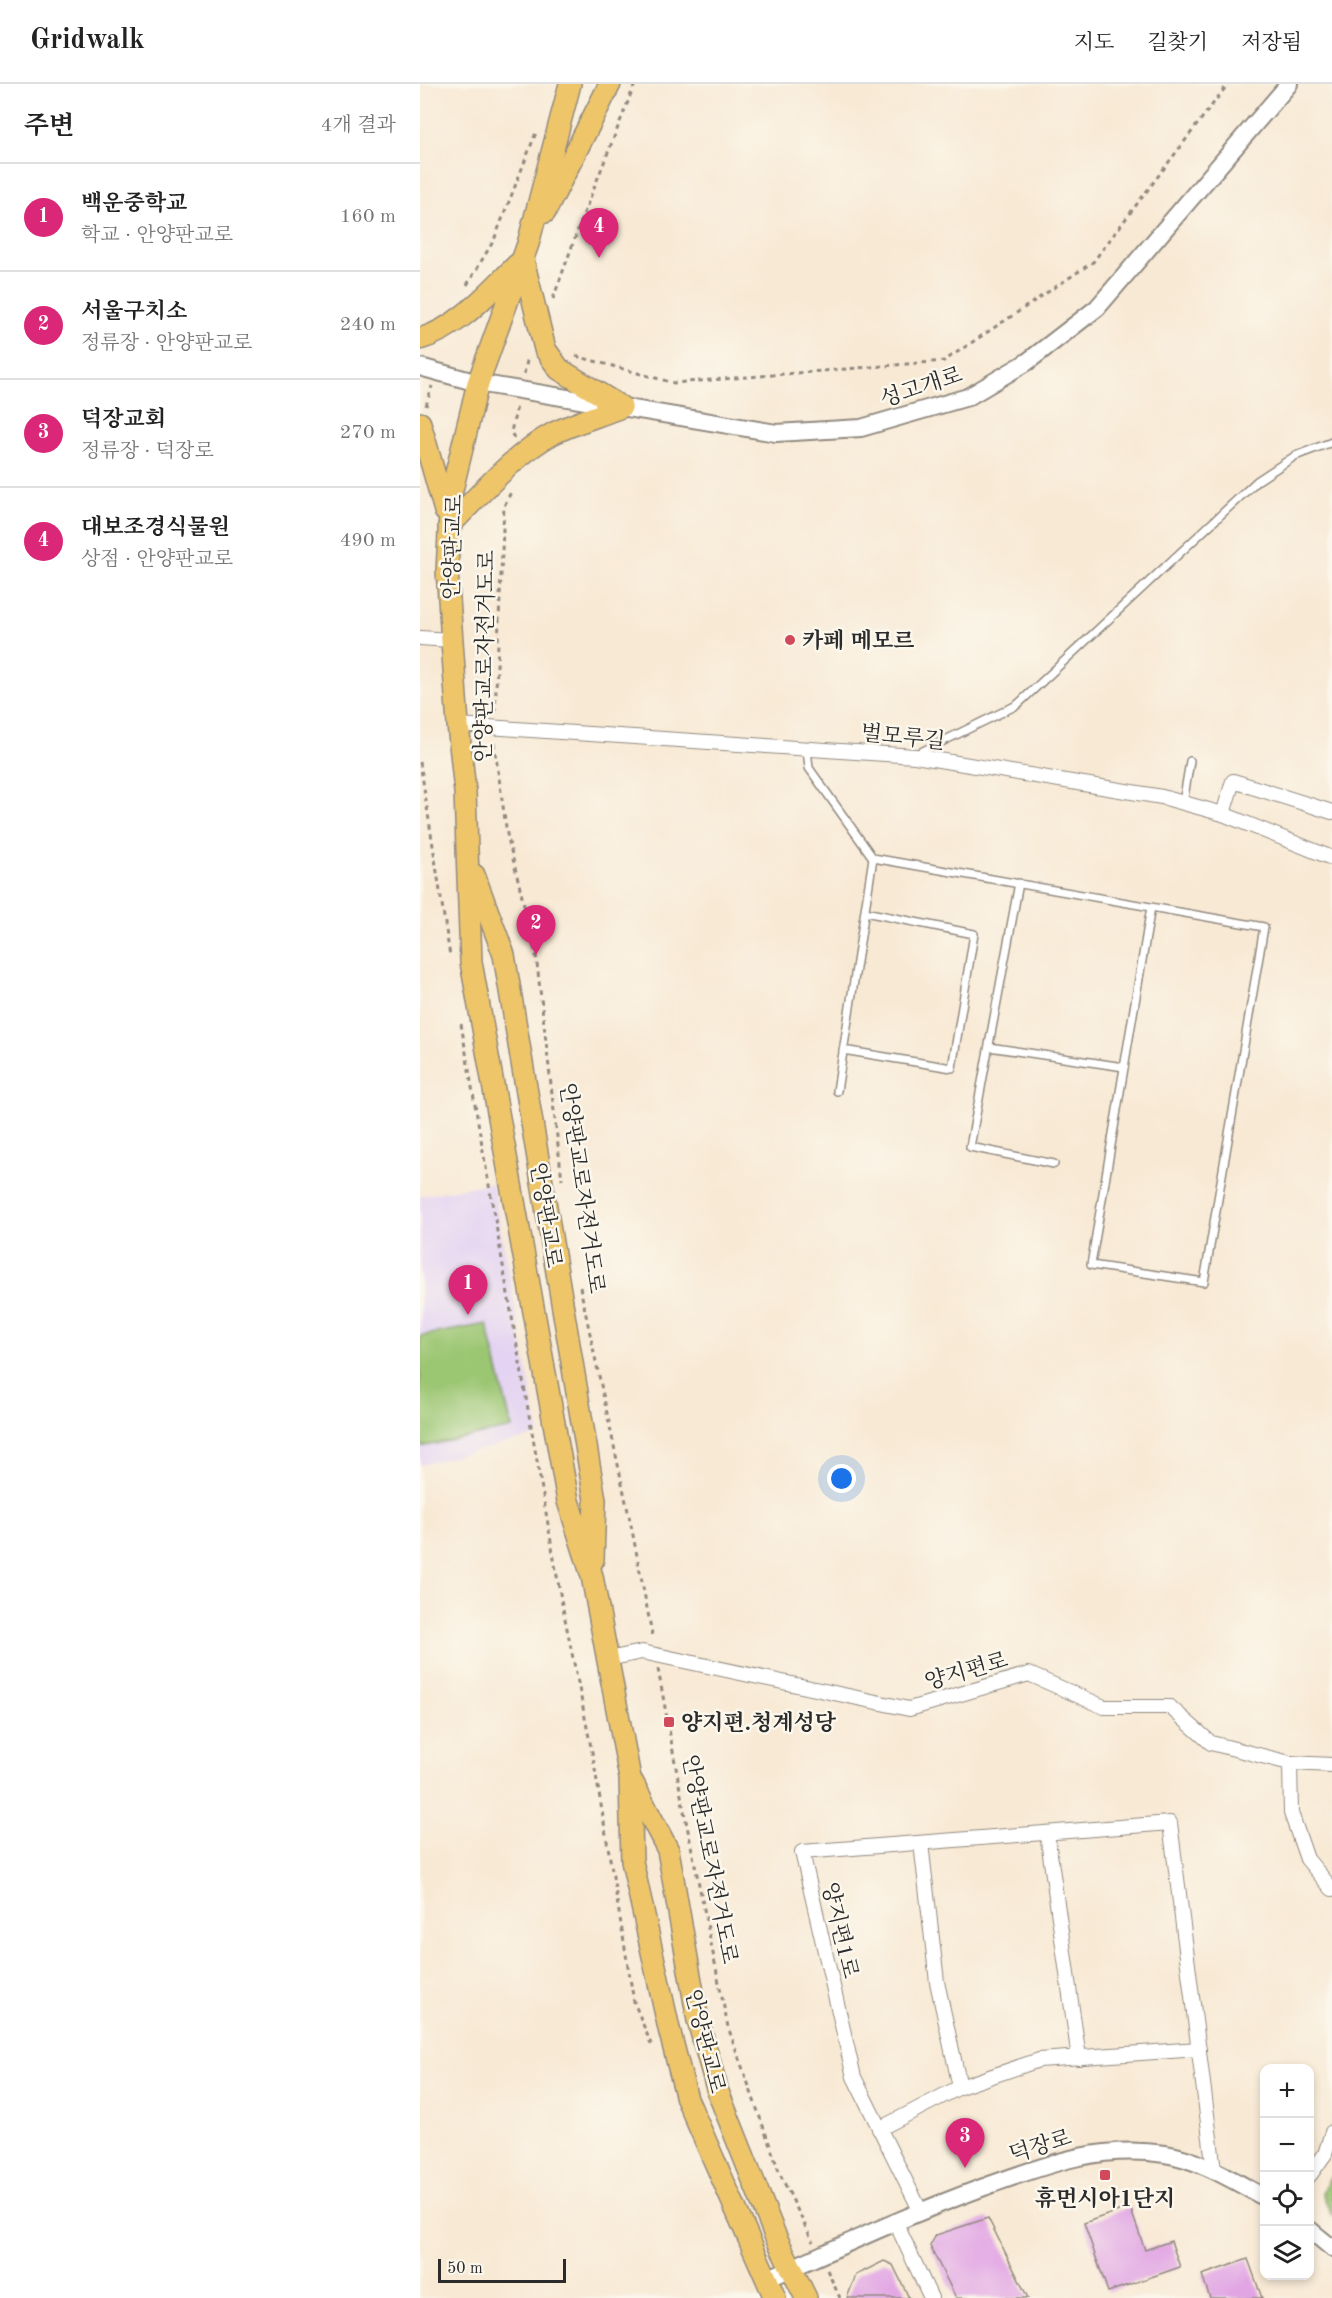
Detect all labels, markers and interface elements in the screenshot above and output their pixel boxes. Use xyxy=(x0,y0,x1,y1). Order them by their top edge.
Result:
text: Gridwalk xyxy=(30,27,145,55)
text: 지도 xyxy=(1074,33,1114,54)
text: 길찾기 xyxy=(1147,33,1208,54)
text: 저장됨 xyxy=(1241,33,1302,54)
text: 주변 xyxy=(24,114,74,140)
text: 4개 결과 xyxy=(321,116,396,136)
text: 백운중학교 xyxy=(81,193,187,215)
text: 1 xyxy=(38,207,49,227)
text: 160 m xyxy=(340,207,396,227)
pin: 4 xyxy=(580,208,618,258)
text: 학교 · 안양판교로 xyxy=(81,226,233,246)
text: 서울구치소 xyxy=(81,301,187,323)
text: 2 xyxy=(38,315,49,335)
text: 240 m xyxy=(340,315,396,335)
text: 정류장 · 안양판교로 xyxy=(81,334,252,354)
street label: 성고개로 xyxy=(877,363,965,411)
text: 덕장교회 xyxy=(81,409,166,431)
text: 3 xyxy=(38,423,49,443)
text: 270 m xyxy=(340,423,396,443)
text: 정류장 · 덕장로 xyxy=(81,442,214,462)
street label: 안양판교로 xyxy=(440,494,467,601)
text: 대보조경식물원 xyxy=(81,517,230,539)
text: 4 xyxy=(38,531,49,551)
text: 490 m xyxy=(340,531,396,551)
text: 상점 · 안양판교로 xyxy=(81,550,233,570)
street label: 안양판교로자전거도로 xyxy=(472,550,499,762)
place label: 카페 메모르 xyxy=(802,628,914,653)
marker: 카페 메모르 xyxy=(783,633,797,647)
street label: 벌모루길 xyxy=(859,722,946,753)
pin: 2 xyxy=(516,906,556,955)
street label: 안양판교로자전거도로 xyxy=(555,1081,608,1295)
street label: 안양판교로 xyxy=(526,1161,565,1270)
pin: 1 xyxy=(448,1266,488,1315)
your location xyxy=(827,1464,856,1493)
street label: 양지편로 xyxy=(922,1649,1010,1694)
place label: 양지편.청계성당 xyxy=(681,1710,837,1735)
marker: 양지편.청계성당 xyxy=(662,1715,676,1729)
street label: 안양판교로자전거도로 xyxy=(678,1753,741,1966)
street label: 양지편1로 xyxy=(817,1880,862,1981)
street label: 안양판교로 xyxy=(681,1987,729,2096)
map controls xyxy=(1260,2064,1314,2280)
button: + xyxy=(1260,2064,1314,2118)
pin: 3 xyxy=(946,2118,984,2168)
button: − xyxy=(1260,2118,1314,2172)
street label: 덕장로 xyxy=(1007,2126,1074,2167)
marker: 휴먼시아1단지 xyxy=(1098,2168,1112,2182)
button: locate xyxy=(1260,2172,1314,2226)
place label: 휴먼시아1단지 xyxy=(1035,2186,1175,2211)
button: layers xyxy=(1260,2226,1314,2280)
scale bar xyxy=(438,2256,566,2284)
text: 50 m xyxy=(447,2261,483,2277)

